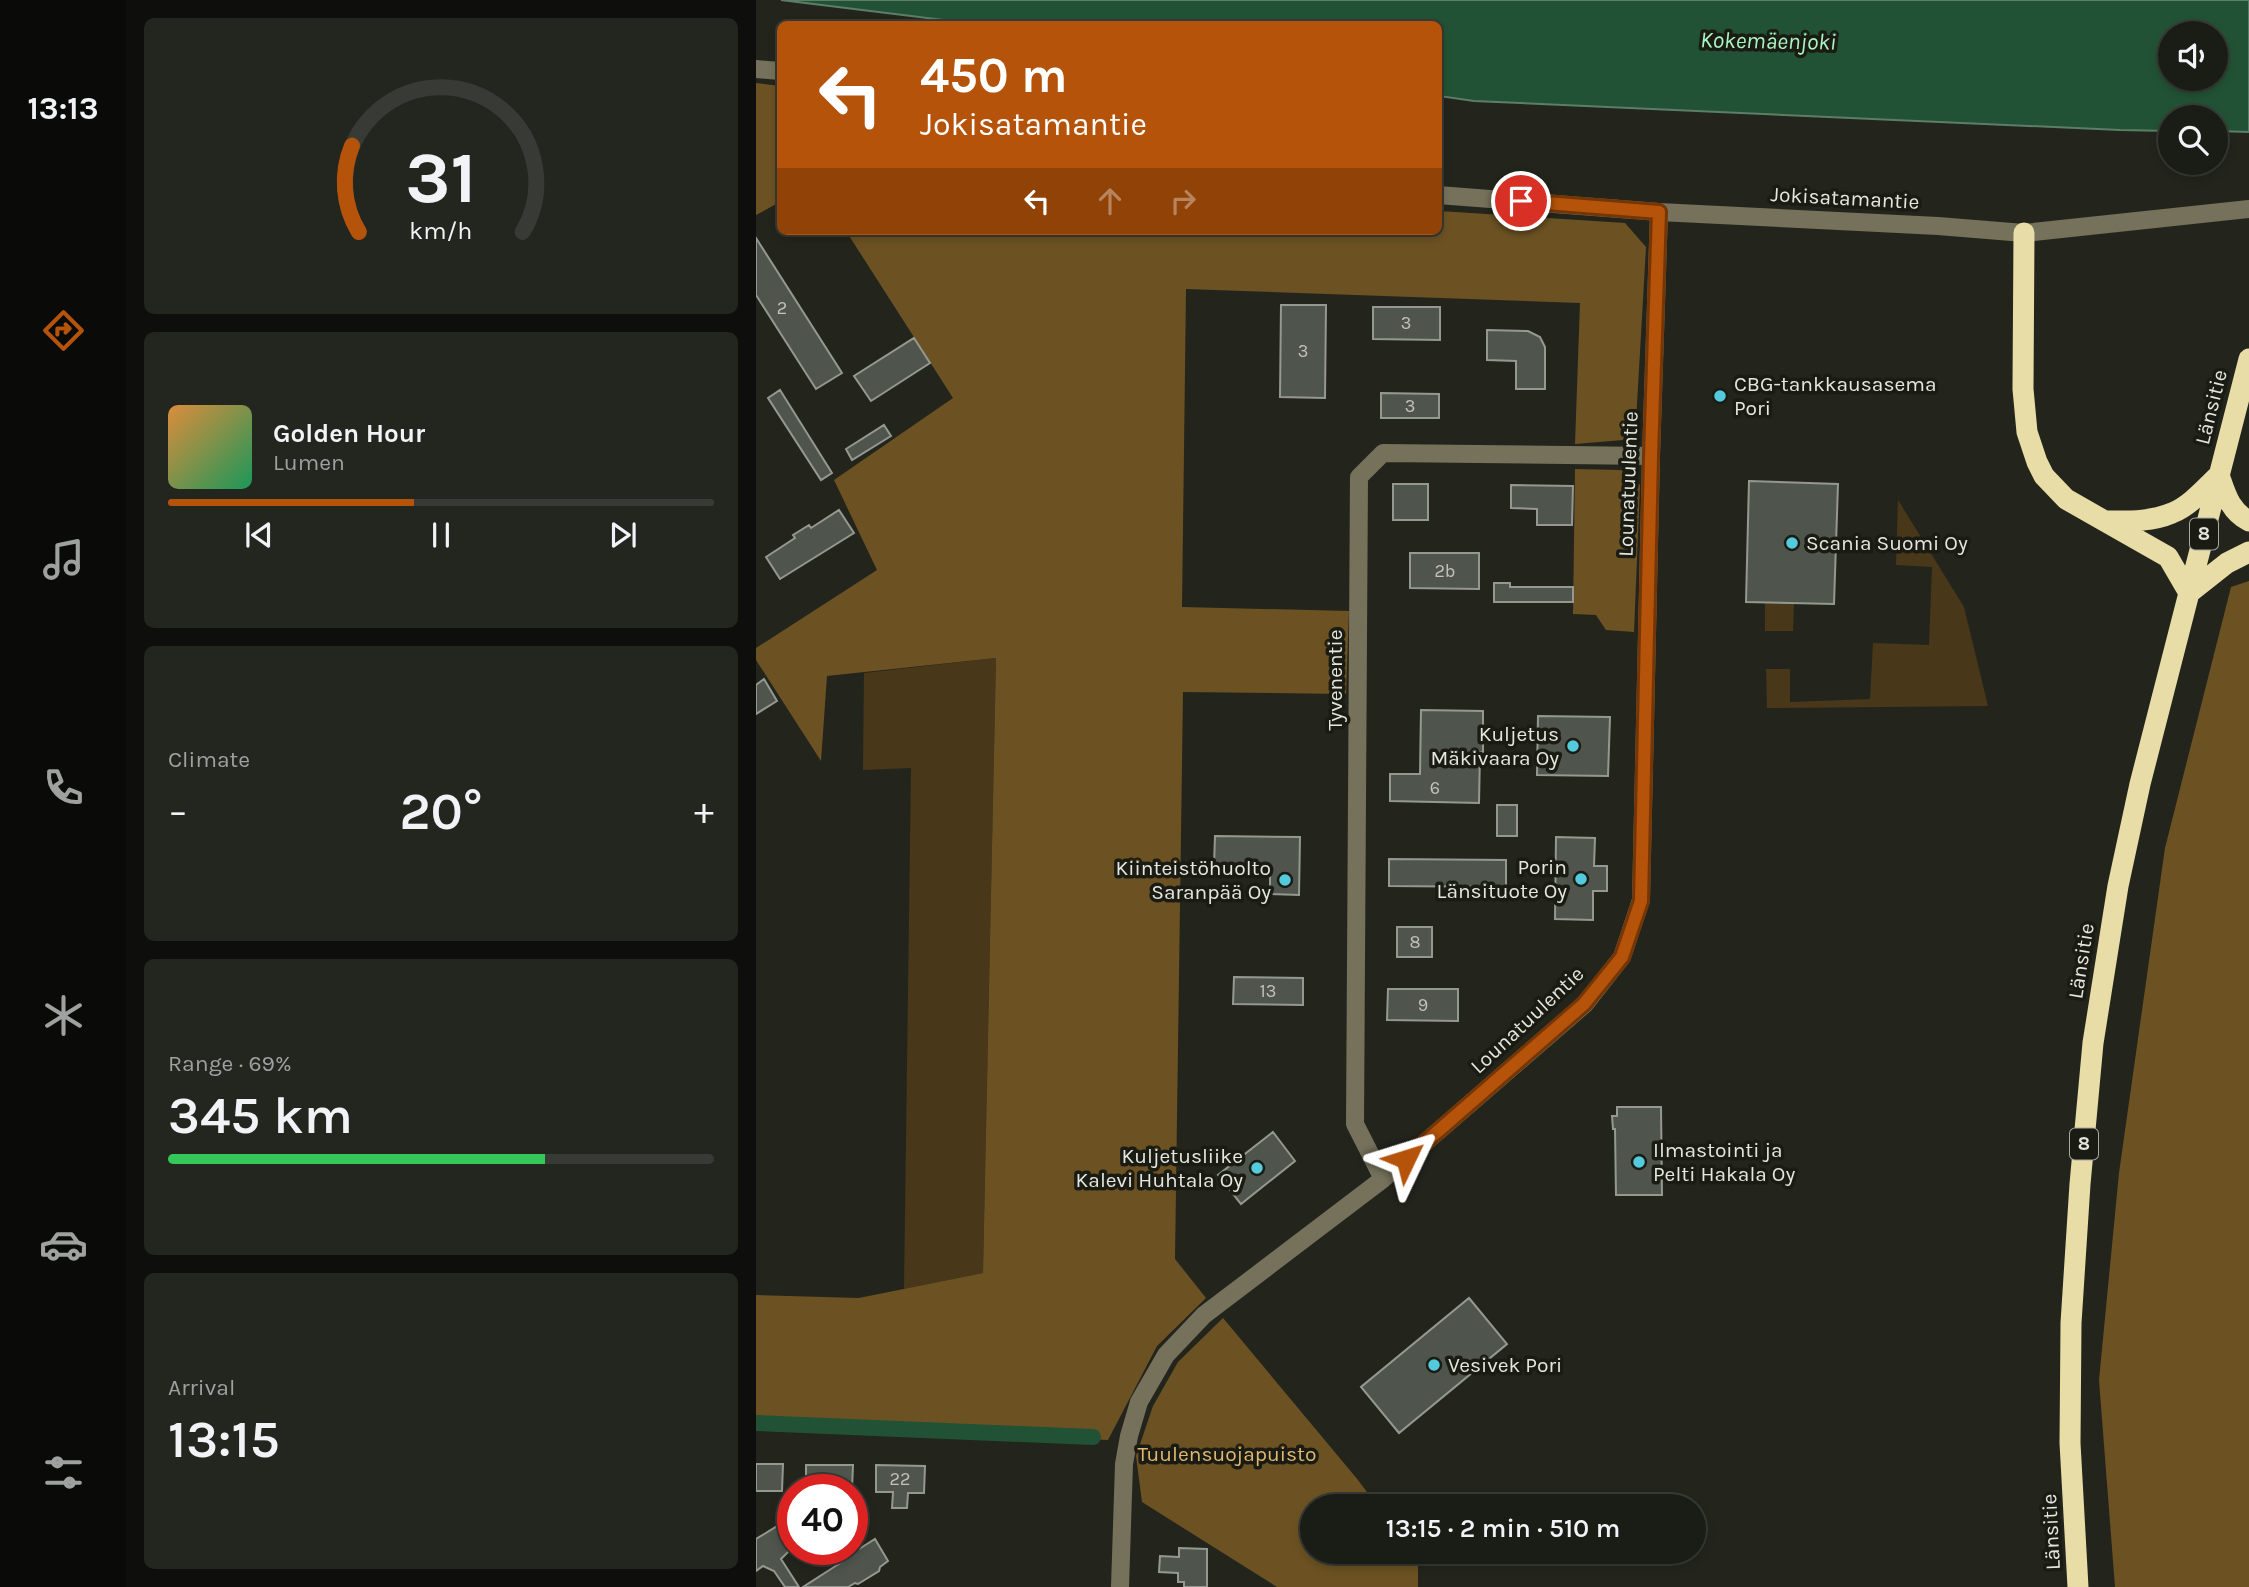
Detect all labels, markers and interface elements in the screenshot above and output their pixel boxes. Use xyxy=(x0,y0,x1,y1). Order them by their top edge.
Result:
map controls xyxy=(2158,21,2228,175)
button: sound xyxy=(2158,21,2228,91)
water label: Kokemäenjoki xyxy=(1700,26,1836,56)
text: 450 m xyxy=(920,47,1068,104)
icon: left xyxy=(805,49,896,140)
text: 13:13 xyxy=(27,90,99,127)
button: search xyxy=(2158,105,2228,175)
text: Jokisatamantie xyxy=(920,106,1147,143)
text: 31 xyxy=(405,135,477,220)
pin xyxy=(1491,171,1551,231)
icon: left xyxy=(1018,182,1056,220)
icon: ahead xyxy=(1091,182,1129,220)
icon: right xyxy=(1164,182,1202,220)
icon: arrive xyxy=(1502,182,1540,220)
street label: Jokisatamantie xyxy=(1770,182,1920,214)
text: km/h xyxy=(409,216,473,245)
house number: 2 xyxy=(777,297,787,319)
icon: directions xyxy=(39,306,88,355)
house number: 3 xyxy=(1401,312,1411,334)
house number: 3 xyxy=(1298,340,1308,362)
street label: Länsitie xyxy=(2190,367,2232,447)
place label: CBG-tankkausasema Pori xyxy=(1734,372,1936,420)
marker: CBG-tankkausasema Pori xyxy=(1712,388,1728,404)
house number: 3 xyxy=(1405,395,1415,417)
street label: Lounatuulentie xyxy=(1613,411,1643,557)
text: Golden Hour xyxy=(273,418,425,449)
text: Lumen xyxy=(273,449,345,476)
icon: previous xyxy=(240,516,278,554)
icon: pause xyxy=(422,516,460,554)
icon: next xyxy=(604,516,642,554)
road number: 8 xyxy=(2190,519,2218,550)
place label: Scania Suomi Oy xyxy=(1806,531,1968,555)
icon: music xyxy=(39,535,88,584)
marker: Scania Suomi Oy xyxy=(1784,535,1800,551)
house number: 2b xyxy=(1434,560,1456,582)
street label: Tyvenentie xyxy=(1323,629,1347,731)
place label: Kuljetus Mäkivaara Oy xyxy=(1430,722,1559,770)
marker: Kuljetus Mäkivaara Oy xyxy=(1565,738,1581,754)
text: Climate xyxy=(168,746,250,773)
icon: phone xyxy=(39,763,88,812)
house number: 6 xyxy=(1430,777,1440,799)
text: 20° xyxy=(400,781,482,842)
text: − xyxy=(168,789,188,834)
text: + xyxy=(694,789,714,834)
place label: Porin Länsituote Oy xyxy=(1437,855,1567,903)
place label: Kiinteistöhuolto Saranpää Oy xyxy=(1116,856,1271,904)
marker: Porin Länsituote Oy xyxy=(1573,871,1589,887)
marker: Kiinteistöhuolto Saranpää Oy xyxy=(1277,872,1293,888)
street label: Länsitie xyxy=(2063,921,2099,1001)
house number: 8 xyxy=(1409,931,1421,953)
street label: Lounatuulentie xyxy=(1465,961,1589,1079)
house number: 13 xyxy=(1260,980,1276,1002)
icon: climate xyxy=(39,991,88,1040)
house number: 9 xyxy=(1418,994,1428,1016)
text: Range · 69% xyxy=(168,1050,292,1077)
text: 345 km xyxy=(168,1085,353,1146)
position arrow xyxy=(1369,1122,1443,1196)
road number: 8 xyxy=(2070,1128,2098,1160)
place label: Ilmastointi ja Pelti Hakala Oy xyxy=(1653,1138,1795,1186)
place label: Kuljetusliike Kalevi Huhtala Oy xyxy=(1076,1144,1243,1192)
marker: Ilmastointi ja Pelti Hakala Oy xyxy=(1631,1154,1647,1170)
marker: Kuljetusliike Kalevi Huhtala Oy xyxy=(1249,1160,1265,1176)
icon: car xyxy=(39,1220,88,1269)
place label: Vesivek Pori xyxy=(1448,1353,1562,1377)
marker: Vesivek Pori xyxy=(1426,1357,1442,1373)
text: Arrival xyxy=(168,1374,235,1401)
text: 13:15 xyxy=(168,1409,280,1470)
park label: Tuulensuojapuisto xyxy=(1138,1442,1316,1466)
icon: filters xyxy=(39,1448,88,1497)
house number: 22 xyxy=(890,1468,910,1490)
speed limit sign: 40 xyxy=(777,1474,868,1565)
street label: Länsitie xyxy=(2037,1493,2065,1571)
text: 13:15 · 2 min · 510 m xyxy=(1386,1513,1620,1544)

